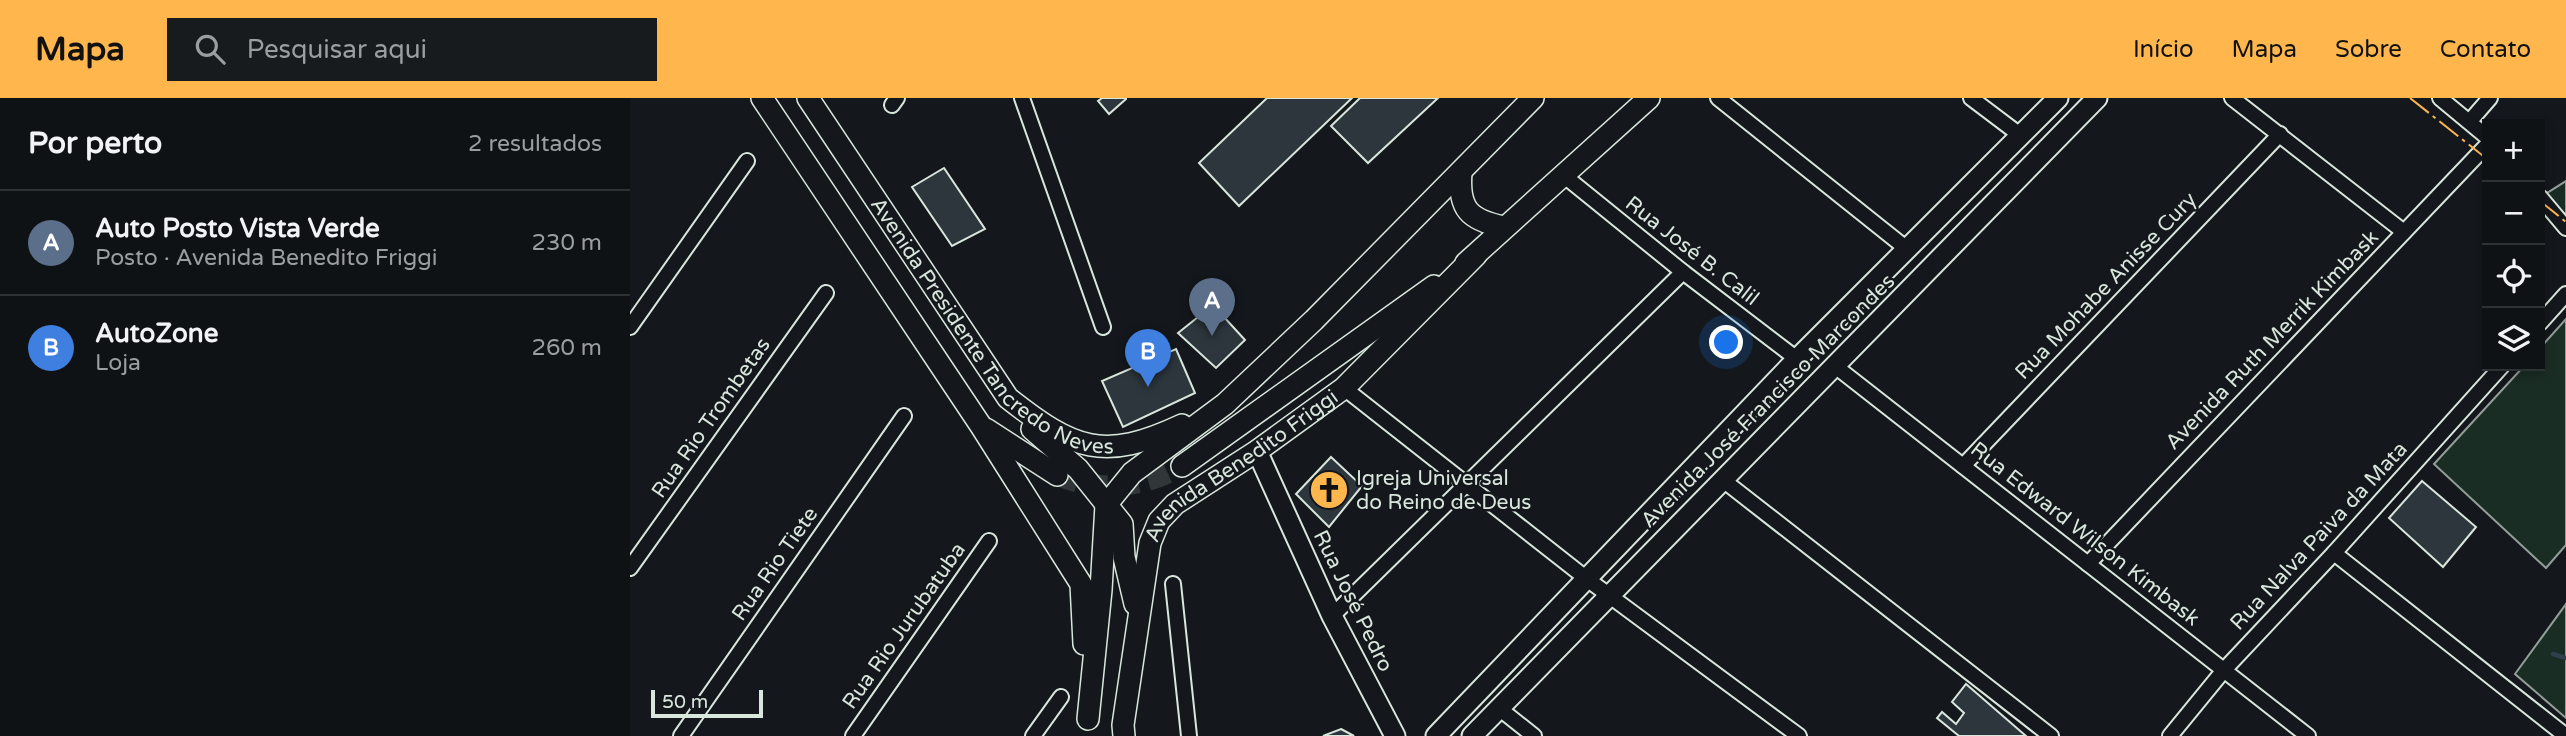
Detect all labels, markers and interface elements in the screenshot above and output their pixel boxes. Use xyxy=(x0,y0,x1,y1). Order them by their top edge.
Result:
search box xyxy=(167,18,657,81)
text: Mapa xyxy=(35,30,125,69)
icon: search xyxy=(191,30,229,68)
text: Pesquisar aqui xyxy=(247,34,427,65)
text: Início xyxy=(2133,35,2194,64)
text: Mapa xyxy=(2232,35,2297,64)
text: Sobre xyxy=(2335,35,2402,64)
text: Contato xyxy=(2440,35,2531,64)
map controls xyxy=(2482,119,2545,371)
button: + xyxy=(2482,119,2545,182)
text: Por perto xyxy=(28,125,162,162)
text: 2 resultados xyxy=(468,130,602,158)
button: − xyxy=(2482,182,2545,245)
street label: Rua Mohabe Anisse Cury xyxy=(2010,187,2202,385)
street label: Rua José B. Calil xyxy=(1620,191,1764,311)
street label: Avenida Presidente Tancredo Neves xyxy=(865,193,1114,459)
text: Auto Posto Vista Verde xyxy=(95,213,380,244)
street label: Avenida Ruth Merrik Kimbask xyxy=(2160,225,2384,455)
text: A xyxy=(42,229,60,257)
text: 230 m xyxy=(532,229,602,257)
text: Posto · Avenida Benedito Friggi xyxy=(95,244,438,272)
button: locate xyxy=(2482,245,2545,308)
street label: Avenida José Francisco Marcondes xyxy=(1636,269,1900,533)
pin: A xyxy=(1189,278,1235,336)
button: layers xyxy=(2482,308,2545,371)
text: AutoZone xyxy=(95,318,218,349)
your location xyxy=(1709,325,1743,359)
pin: B xyxy=(1125,329,1171,387)
street label: Rua Rio Trombetas xyxy=(646,333,776,503)
text: B xyxy=(43,334,59,362)
text: 260 m xyxy=(532,334,602,362)
text: Loja xyxy=(95,349,141,377)
street label: Avenida Benedito Friggi xyxy=(1139,384,1343,546)
street label: Rua Edward Wilson Kimbask xyxy=(1965,437,2205,631)
street label: Rua Nalva Paiva da Mata xyxy=(2225,437,2413,635)
place label: Igreja Universal do Reino de Deus xyxy=(1356,466,1531,515)
church icon: Igreja Universal do Reino de Deus xyxy=(1308,469,1350,511)
street label: Rua Rio Tiete xyxy=(727,502,823,626)
street label: Rua José Pedro xyxy=(1308,526,1398,676)
street label: Rua Rio Jurubatuba xyxy=(837,538,971,714)
scale bar xyxy=(651,687,763,719)
text: 50 m xyxy=(662,691,708,713)

